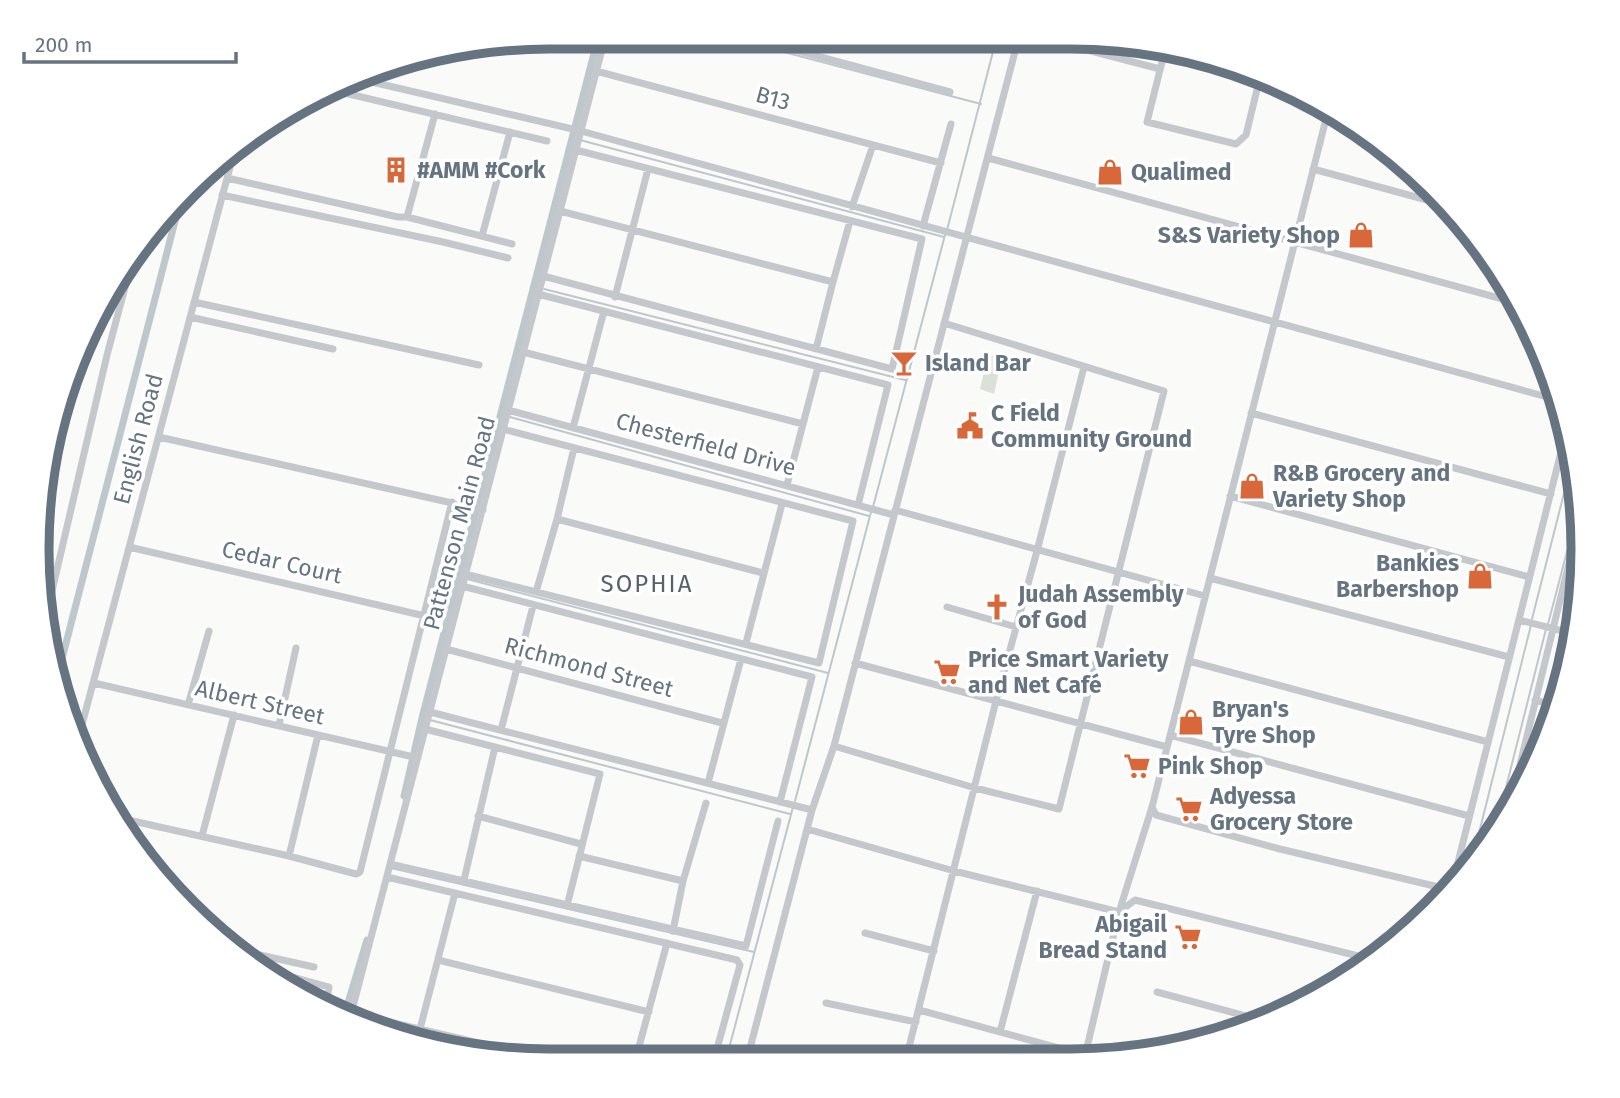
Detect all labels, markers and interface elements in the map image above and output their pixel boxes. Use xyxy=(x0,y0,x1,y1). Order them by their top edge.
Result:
scale bar xyxy=(24,21,236,65)
text: 200 m xyxy=(35,32,92,58)
street label: B13 xyxy=(753,80,793,116)
building icon: #AMM #Cork xyxy=(381,155,411,185)
place label: #AMM #Cork xyxy=(417,156,546,184)
shop icon: Qualimed xyxy=(1095,157,1125,187)
place label: Qualimed xyxy=(1131,158,1232,186)
shop icon: S&S Variety Shop xyxy=(1346,220,1376,250)
place label: S&S Variety Shop xyxy=(1158,221,1340,249)
bar icon: Island Bar xyxy=(889,348,919,378)
place label: Island Bar xyxy=(925,349,1031,377)
street label: English Road xyxy=(107,371,169,507)
place label: C Field Community Ground xyxy=(991,399,1192,453)
street label: Chesterfield Drive xyxy=(613,407,799,481)
public building icon: C Field Community Ground xyxy=(955,411,985,441)
street label: Pattenson Main Road xyxy=(417,413,501,633)
place label: R&B Grocery and Variety Shop xyxy=(1272,459,1450,513)
shop icon: R&B Grocery and Variety Shop xyxy=(1237,471,1267,501)
street label: Cedar Court xyxy=(219,535,346,590)
place label: Bankies Barbershop xyxy=(1336,549,1459,603)
shop icon: Bankies Barbershop xyxy=(1465,561,1495,591)
district label: SOPHIA xyxy=(601,570,693,598)
place label: Judah Assembly of God xyxy=(1017,580,1185,634)
church icon: Judah Assembly of God xyxy=(982,592,1012,622)
street label: Richmond Street xyxy=(501,631,677,703)
place label: Price Smart Variety and Net Café xyxy=(968,645,1169,699)
supermarket icon: Price Smart Variety and Net Café xyxy=(932,657,962,687)
street label: Albert Street xyxy=(193,674,328,731)
place label: Bryan's Tyre Shop xyxy=(1212,695,1316,749)
shop icon: Bryan's Tyre Shop xyxy=(1176,707,1206,737)
supermarket icon: Pink Shop xyxy=(1122,751,1152,781)
place label: Pink Shop xyxy=(1158,752,1263,780)
place label: Adyessa Grocery Store xyxy=(1209,782,1353,836)
supermarket icon: Adyessa Grocery Store xyxy=(1174,794,1204,824)
place label: Abigail Bread Stand xyxy=(1039,910,1167,964)
supermarket icon: Abigail Bread Stand xyxy=(1173,922,1203,952)

